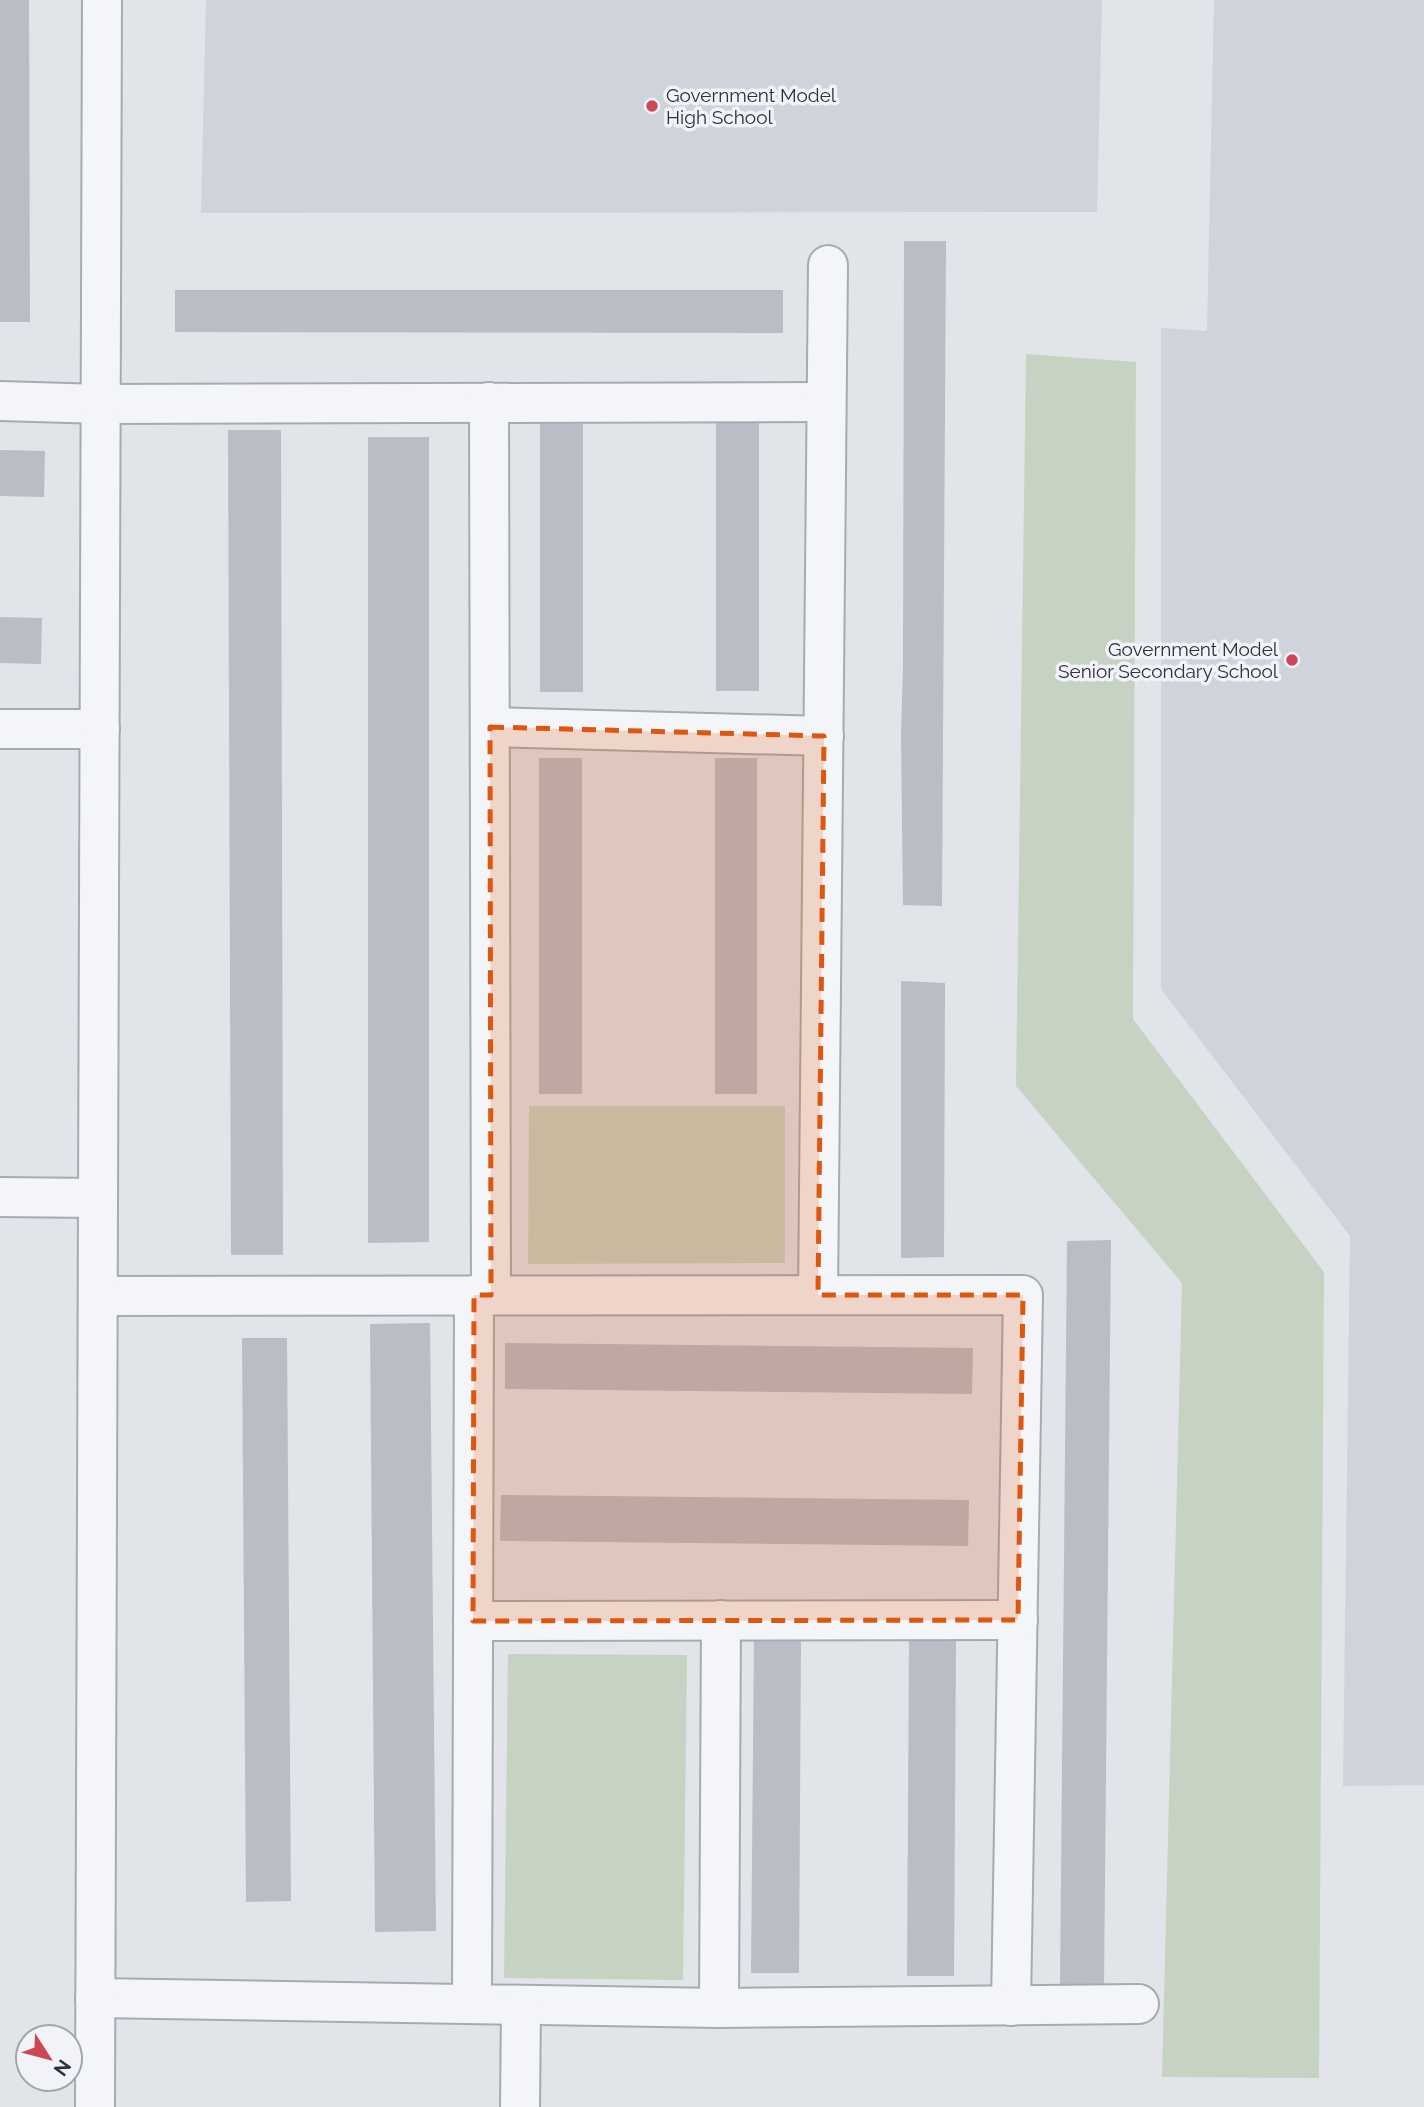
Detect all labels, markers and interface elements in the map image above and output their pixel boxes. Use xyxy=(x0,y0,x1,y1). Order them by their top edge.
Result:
place label: Government Model High School xyxy=(666,84,837,128)
marker: Government Model High School xyxy=(644,98,660,114)
place label: Government Model Senior Secondary School xyxy=(1058,638,1279,682)
marker: Government Model Senior Secondary School xyxy=(1284,652,1300,668)
north arrow xyxy=(14,2023,84,2093)
text: N xyxy=(50,2056,76,2080)

